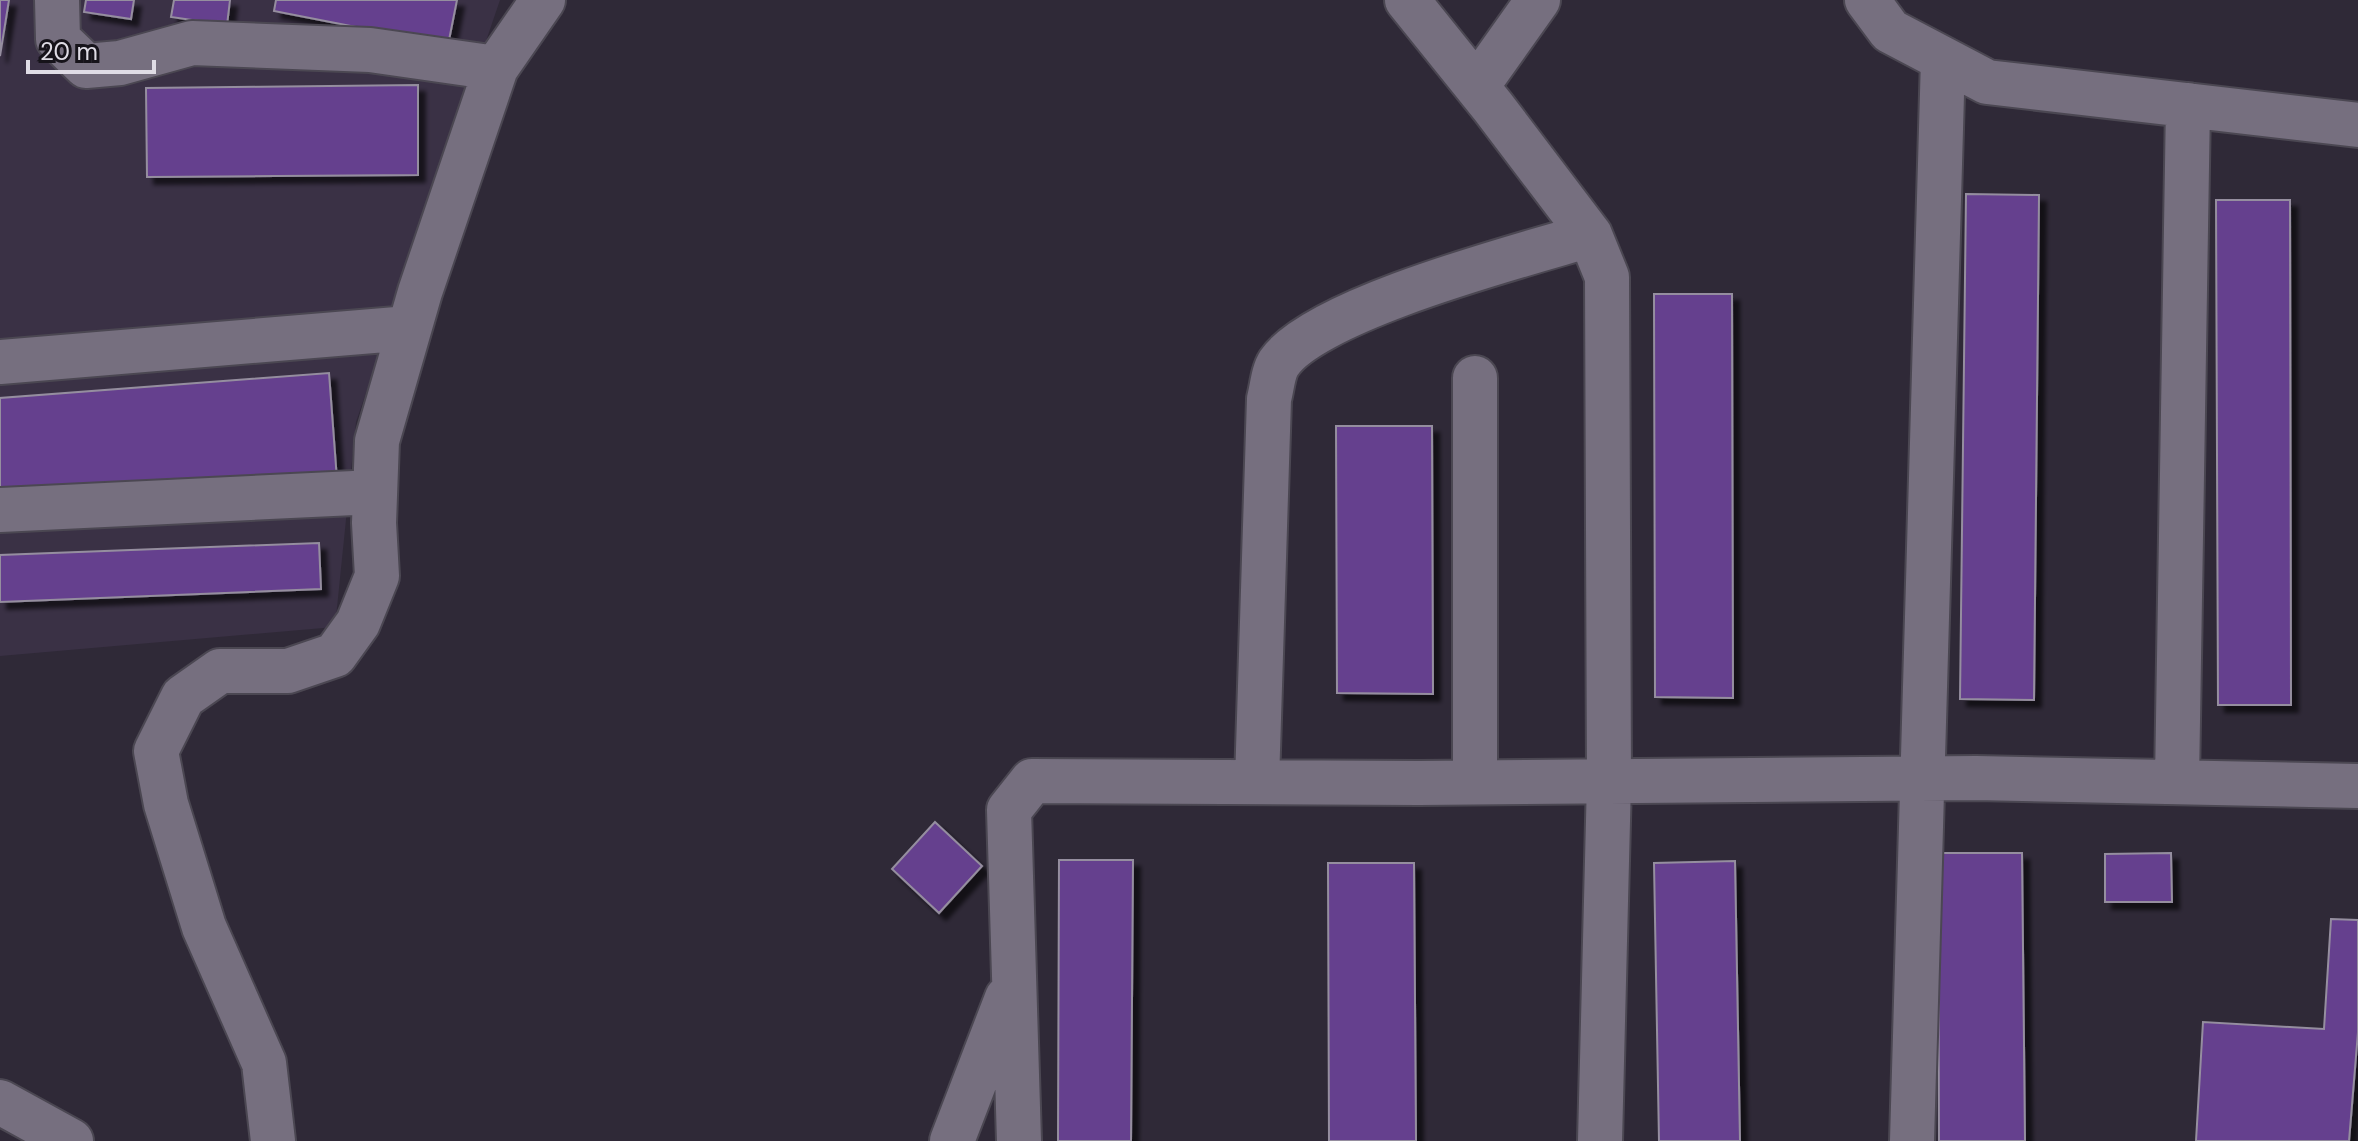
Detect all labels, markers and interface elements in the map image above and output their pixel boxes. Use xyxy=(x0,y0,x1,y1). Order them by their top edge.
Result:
scale bar xyxy=(28,24,154,74)
text: 20 m xyxy=(40,36,98,67)

